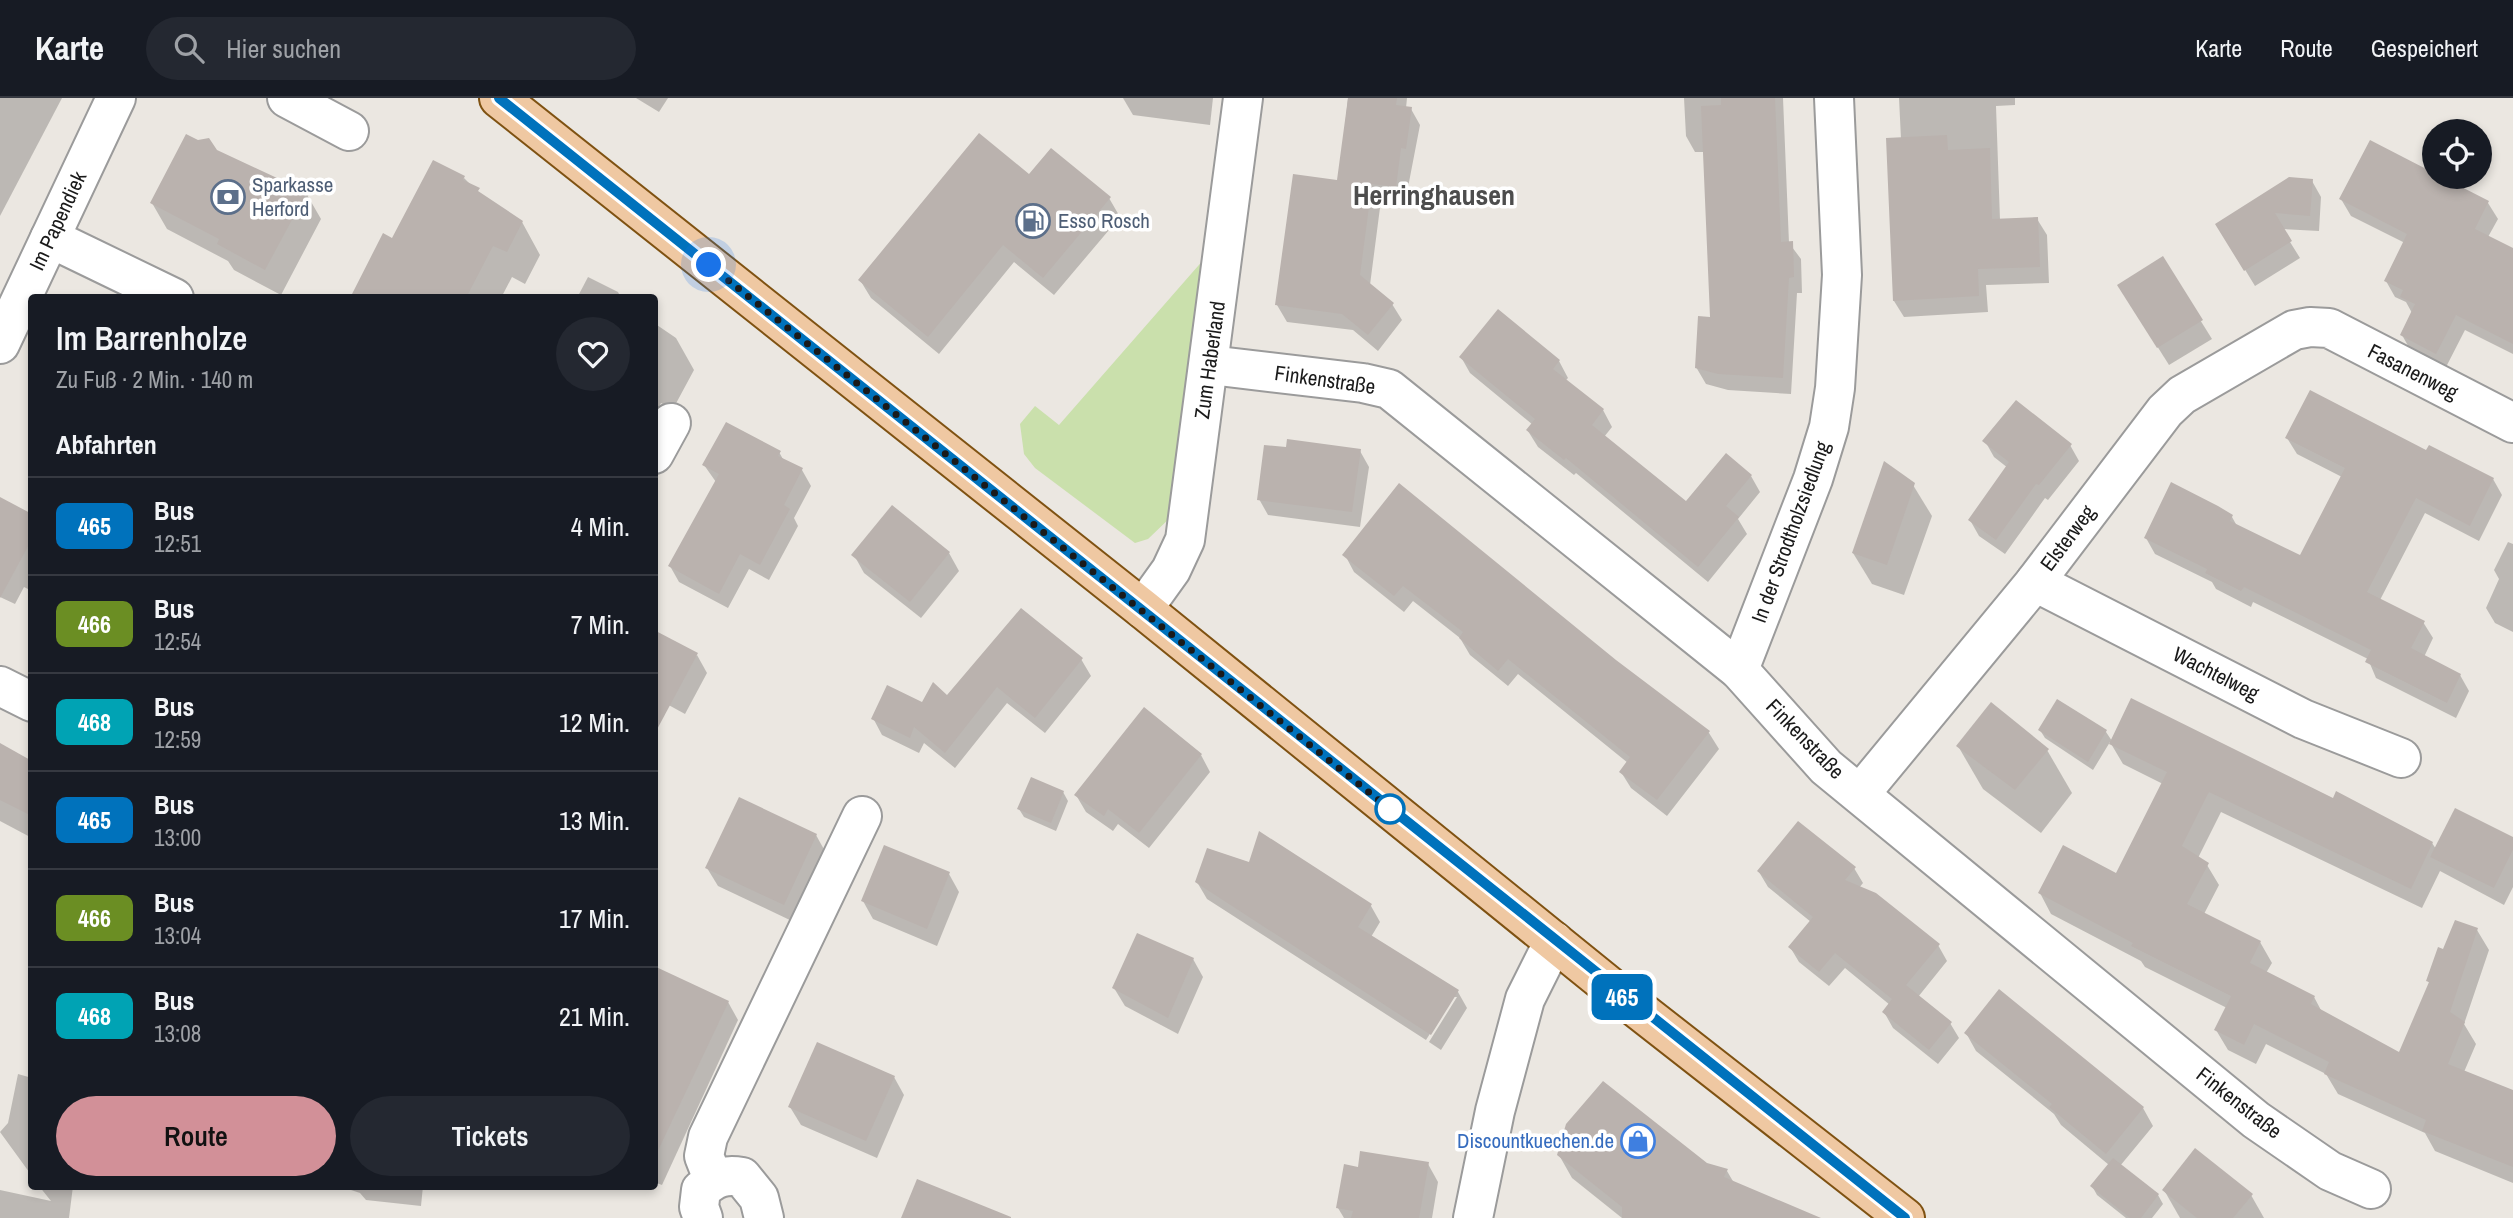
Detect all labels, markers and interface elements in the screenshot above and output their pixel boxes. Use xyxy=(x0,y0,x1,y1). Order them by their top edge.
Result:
search box xyxy=(146,17,636,80)
text: Karte xyxy=(35,26,104,70)
icon: search xyxy=(170,29,208,67)
text: Hier suchen xyxy=(226,31,341,66)
text: Karte xyxy=(2195,32,2242,64)
text: Route xyxy=(2280,32,2333,64)
text: Gespeichert xyxy=(2371,32,2478,64)
map controls xyxy=(2422,119,2492,189)
button: locate xyxy=(2422,119,2492,189)
street label: Im Papendiek xyxy=(22,166,93,275)
place label: Sparkasse Herford xyxy=(252,170,333,223)
district label: Herringhausen xyxy=(1353,176,1515,214)
bank icon: Sparkasse Herford xyxy=(209,178,247,216)
fuel station icon: Esso Rosch xyxy=(1014,202,1052,240)
place label: Esso Rosch xyxy=(1058,206,1150,235)
your location xyxy=(691,247,726,282)
street label: Zum Haberland xyxy=(1187,299,1232,421)
text: Im Barrenholze xyxy=(56,316,247,360)
button: heart xyxy=(556,317,630,391)
street label: Fasanenweg xyxy=(2363,336,2464,407)
street label: Finkenstraße xyxy=(1273,358,1377,401)
text: Zu Fuß · 2 Min. · 140 m xyxy=(56,364,253,395)
text: Abfahrten xyxy=(56,427,157,462)
street label: In der Strodtholzsiedlung xyxy=(1744,437,1837,627)
text: Bus xyxy=(154,493,194,528)
street label: Elsterweg xyxy=(2033,498,2102,577)
text: 4 Min. xyxy=(571,509,630,544)
text: 465 xyxy=(78,510,111,542)
text: 12:51 xyxy=(154,528,201,559)
text: Bus xyxy=(154,591,194,626)
text: 7 Min. xyxy=(571,607,630,642)
text: 466 xyxy=(78,608,111,640)
text: 12:54 xyxy=(154,626,201,657)
street label: Wachtelweg xyxy=(2168,639,2265,708)
text: Bus xyxy=(154,689,194,724)
street label: Finkenstraße xyxy=(1760,692,1851,785)
text: 12 Min. xyxy=(559,705,630,740)
text: 468 xyxy=(78,706,111,738)
text: 12:59 xyxy=(154,724,201,755)
text: Bus xyxy=(154,787,194,822)
unlabelled marker xyxy=(1375,794,1405,824)
text: 13 Min. xyxy=(559,803,630,838)
text: 465 xyxy=(78,804,111,836)
text: 13:00 xyxy=(154,822,201,853)
text: Bus xyxy=(154,885,194,920)
text: 17 Min. xyxy=(559,901,630,936)
text: 466 xyxy=(78,902,111,934)
text: 13:04 xyxy=(154,920,201,951)
line badge: 465 xyxy=(1582,974,1662,1020)
text: 465 xyxy=(1606,981,1638,1013)
text: Bus xyxy=(154,983,194,1018)
text: 21 Min. xyxy=(559,999,630,1034)
text: 468 xyxy=(78,1000,111,1032)
text: 13:08 xyxy=(154,1018,201,1049)
street label: Finkenstraße xyxy=(2190,1060,2288,1145)
button: Route xyxy=(56,1096,336,1176)
button: Tickets xyxy=(350,1096,630,1176)
shop icon: Discountkuechen.de xyxy=(1619,1122,1657,1160)
place label: Discountkuechen.de xyxy=(1457,1126,1614,1155)

